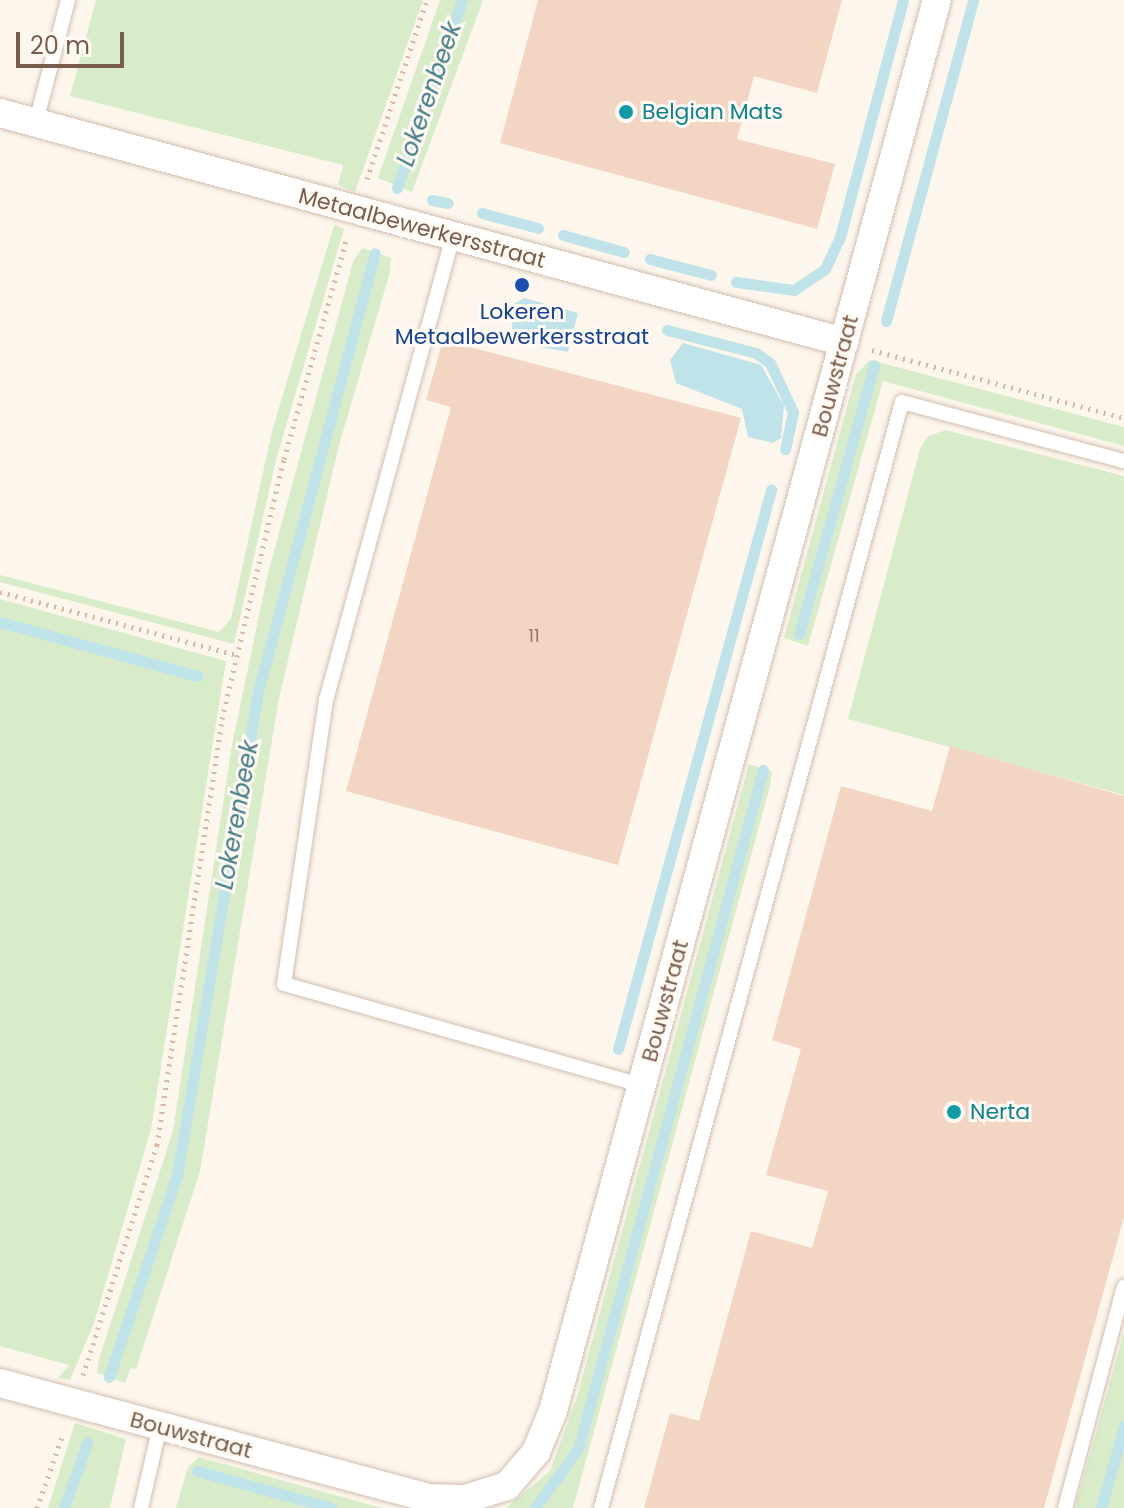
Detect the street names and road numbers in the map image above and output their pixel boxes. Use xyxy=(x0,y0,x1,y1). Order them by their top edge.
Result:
street label: Metaalbewerkersstraat xyxy=(296,182,548,274)
street label: Bouwstraat xyxy=(806,312,864,440)
street label: Bouwstraat xyxy=(636,937,694,1065)
street label: Bouwstraat xyxy=(127,1406,255,1464)

